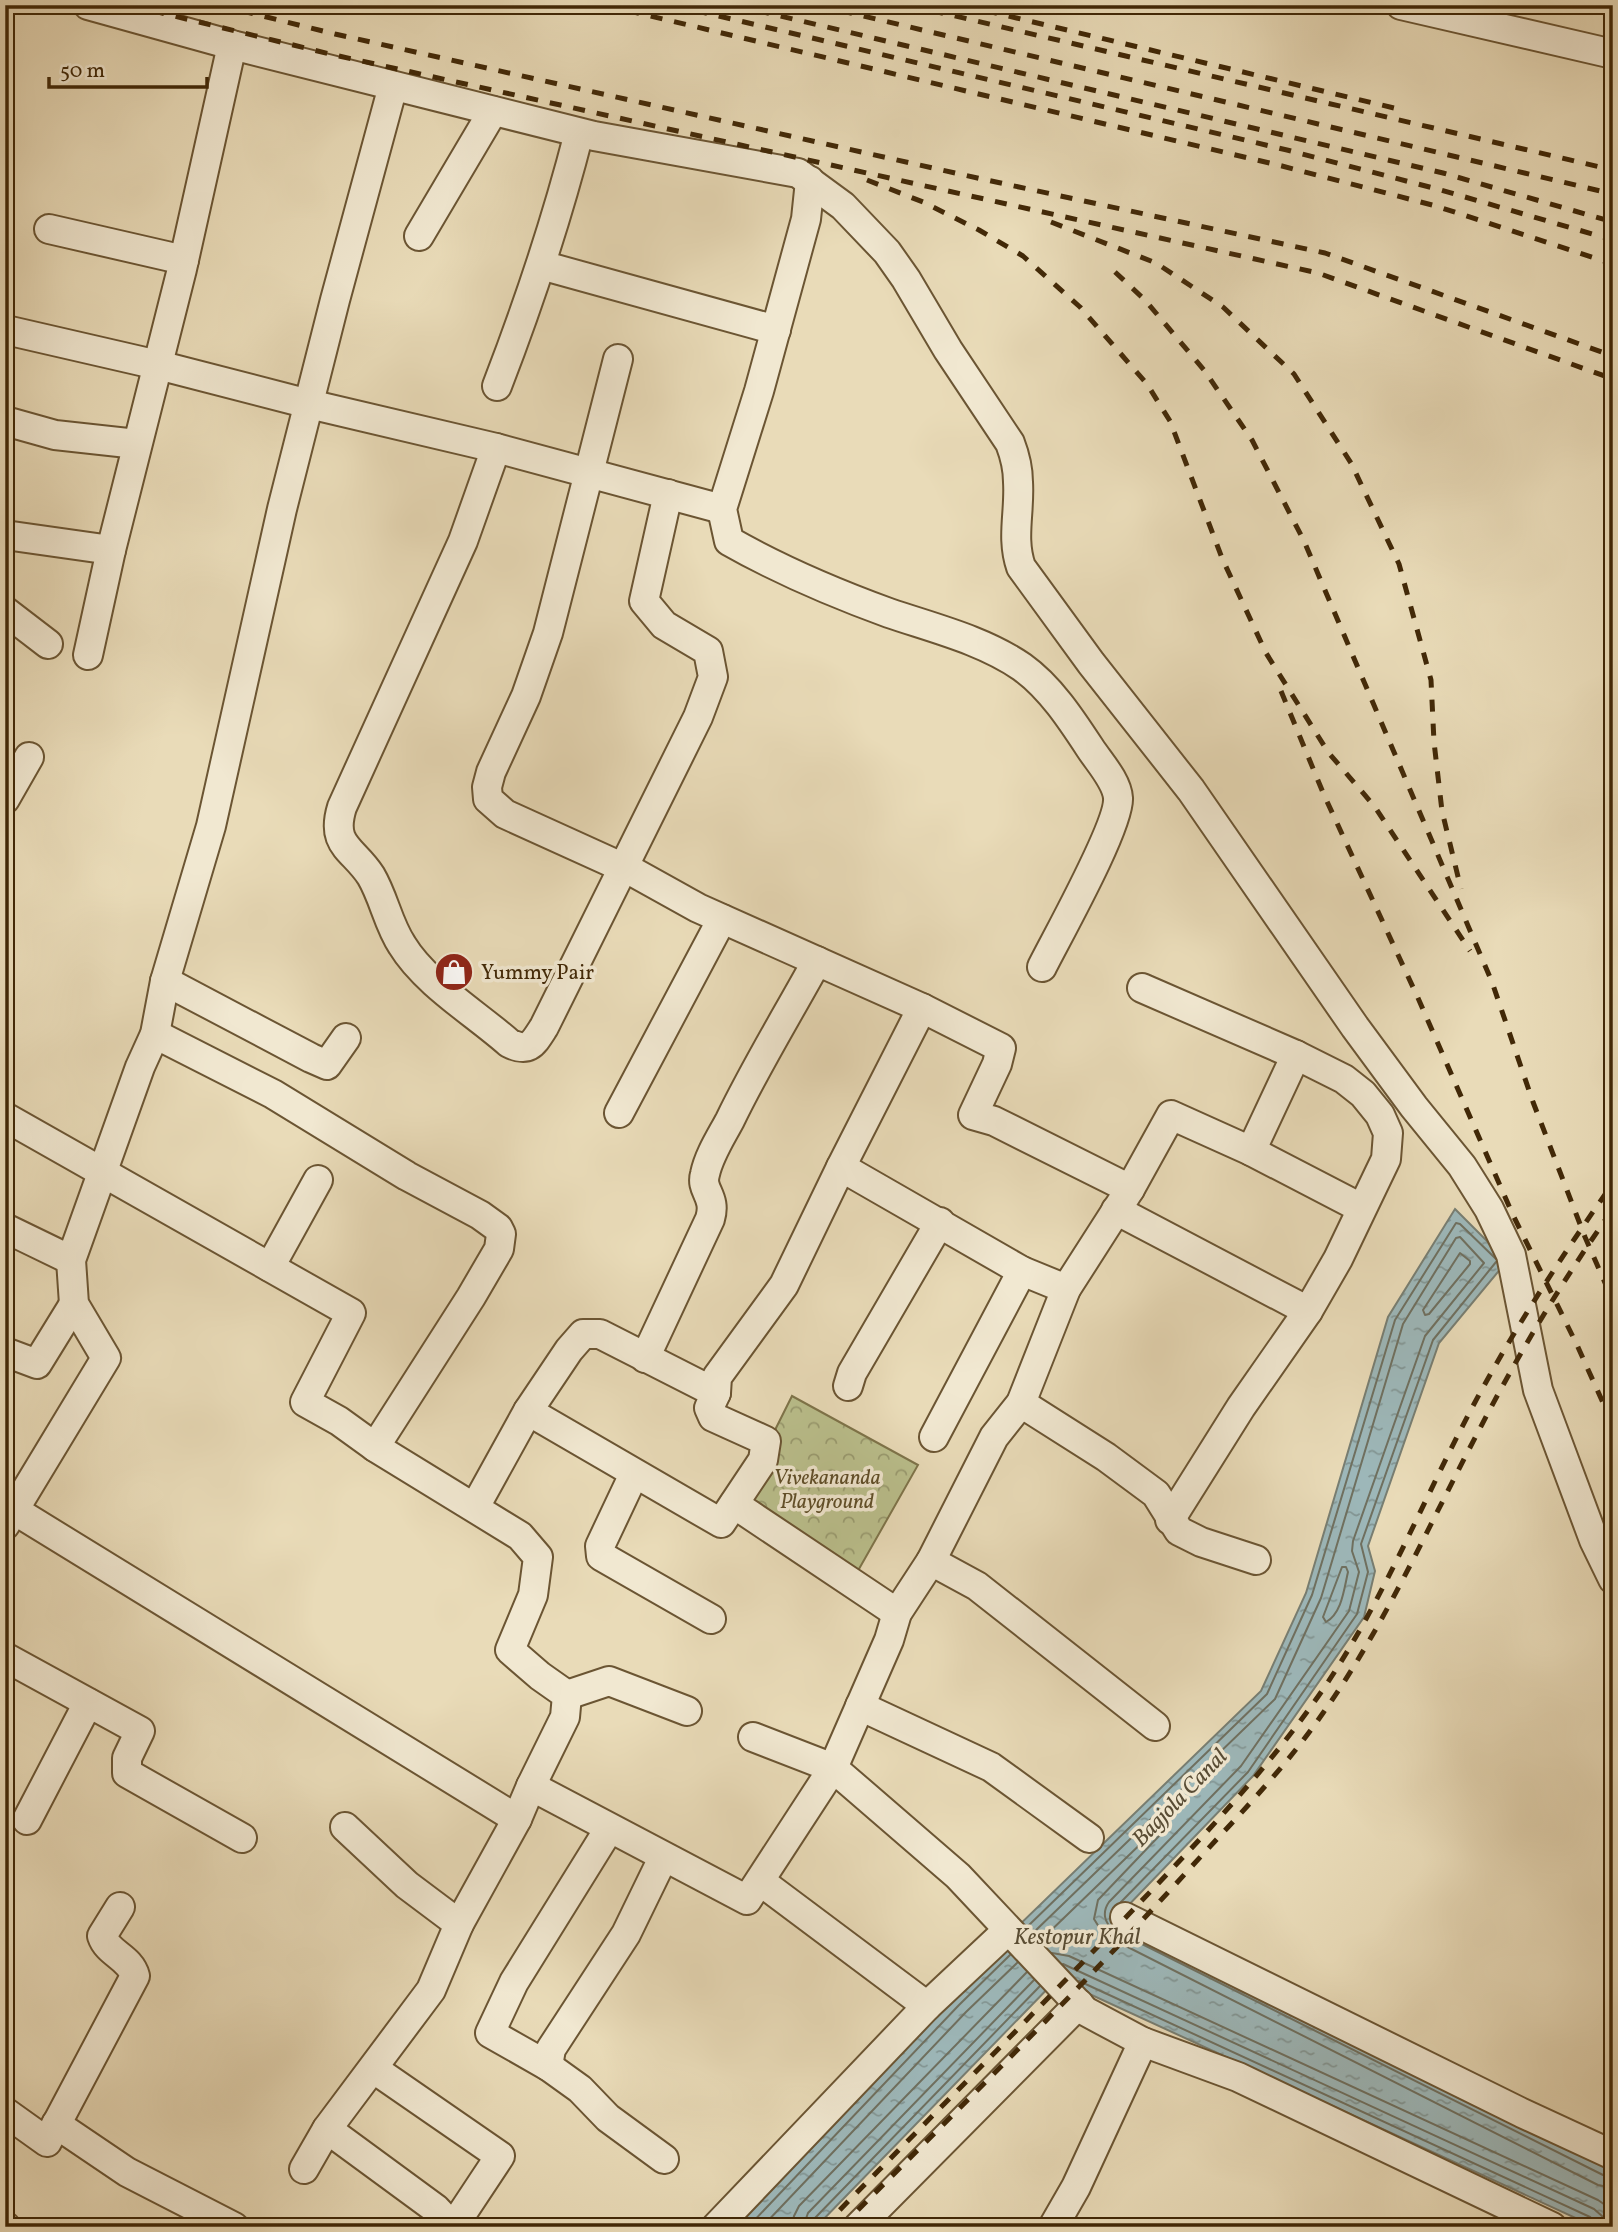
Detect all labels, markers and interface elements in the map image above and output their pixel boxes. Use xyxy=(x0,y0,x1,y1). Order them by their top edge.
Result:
scale bar xyxy=(49,46,206,90)
text: 50 m xyxy=(60,57,105,86)
shop icon: Yummy Pair xyxy=(433,951,475,993)
place label: Yummy Pair xyxy=(481,959,594,988)
park label: Vivekananda Playground xyxy=(773,1464,881,1517)
water label: Bagjola Canal xyxy=(1125,1742,1236,1855)
water label: Kestopur Khal xyxy=(1014,1922,1141,1954)

